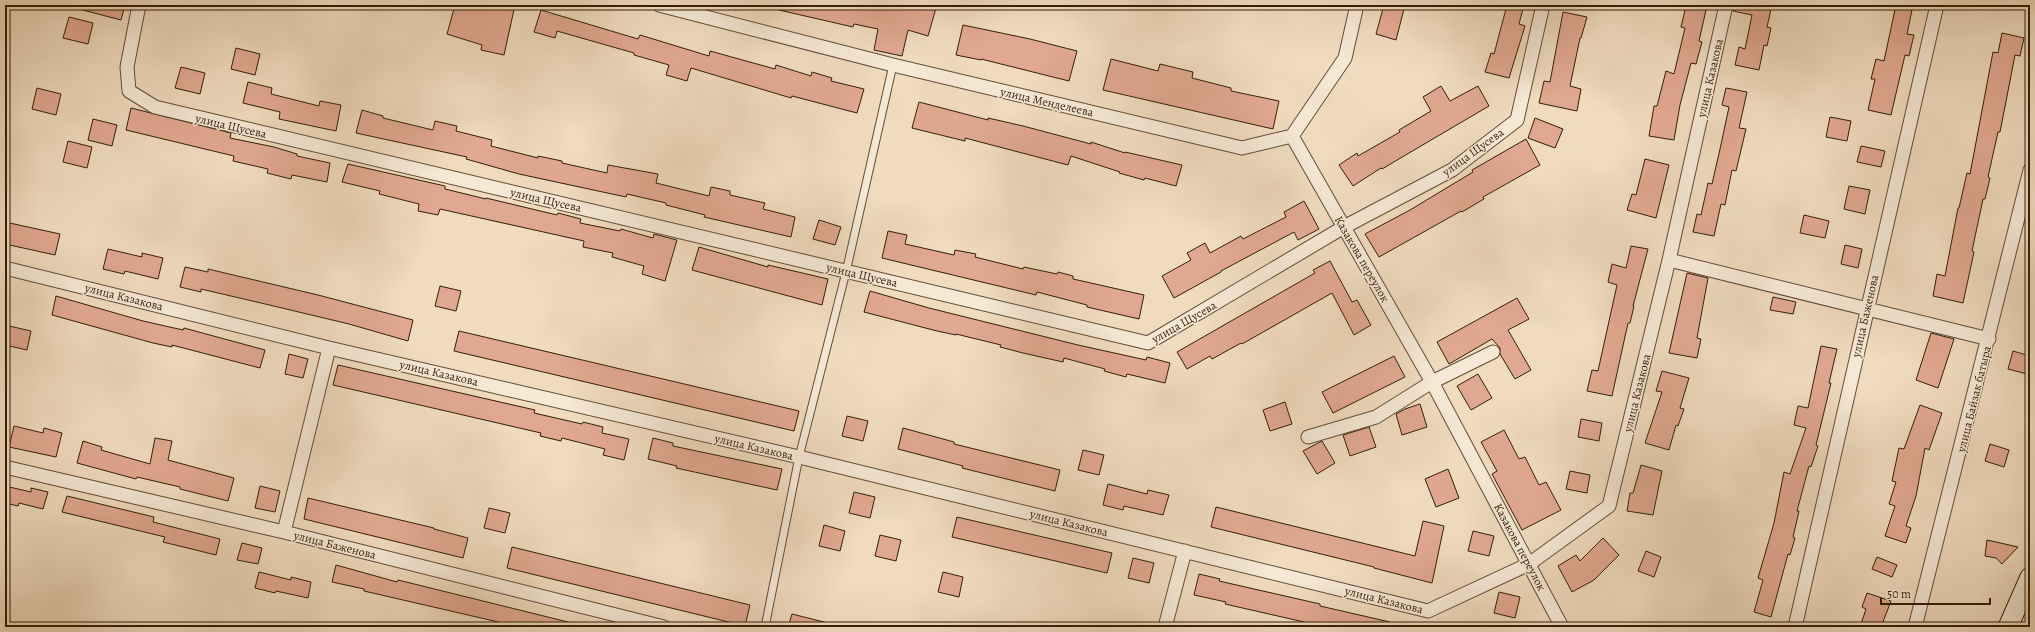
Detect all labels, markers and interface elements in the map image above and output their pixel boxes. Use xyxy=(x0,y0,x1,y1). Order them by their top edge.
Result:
street label: улица Казакова xyxy=(1693,37,1727,120)
street label: улица Менделеева xyxy=(998,83,1095,121)
street label: улица Щусева xyxy=(193,110,269,142)
street label: улица Щусева xyxy=(1438,124,1507,180)
street label: улица Щусева xyxy=(508,184,584,216)
street label: Казакова переулок xyxy=(1331,213,1393,305)
street label: улица Щусева xyxy=(824,259,900,291)
street label: улица Баженова xyxy=(1848,273,1882,360)
street label: улица Казакова xyxy=(82,279,165,315)
street label: улица Щусева xyxy=(1148,297,1220,348)
street label: улица Байзак батыра xyxy=(1953,344,1995,455)
street label: улица Казакова xyxy=(1619,352,1655,435)
street label: улица Казакова xyxy=(397,356,480,390)
street label: улица Казакова xyxy=(712,430,795,464)
street label: Казакова переулок xyxy=(1490,500,1550,594)
street label: улица Казакова xyxy=(1027,505,1110,541)
street label: улица Баженова xyxy=(291,527,378,563)
scale bar xyxy=(1881,580,1990,606)
street label: улица Казакова xyxy=(1342,582,1425,618)
text: 50 m xyxy=(1887,586,1911,602)

